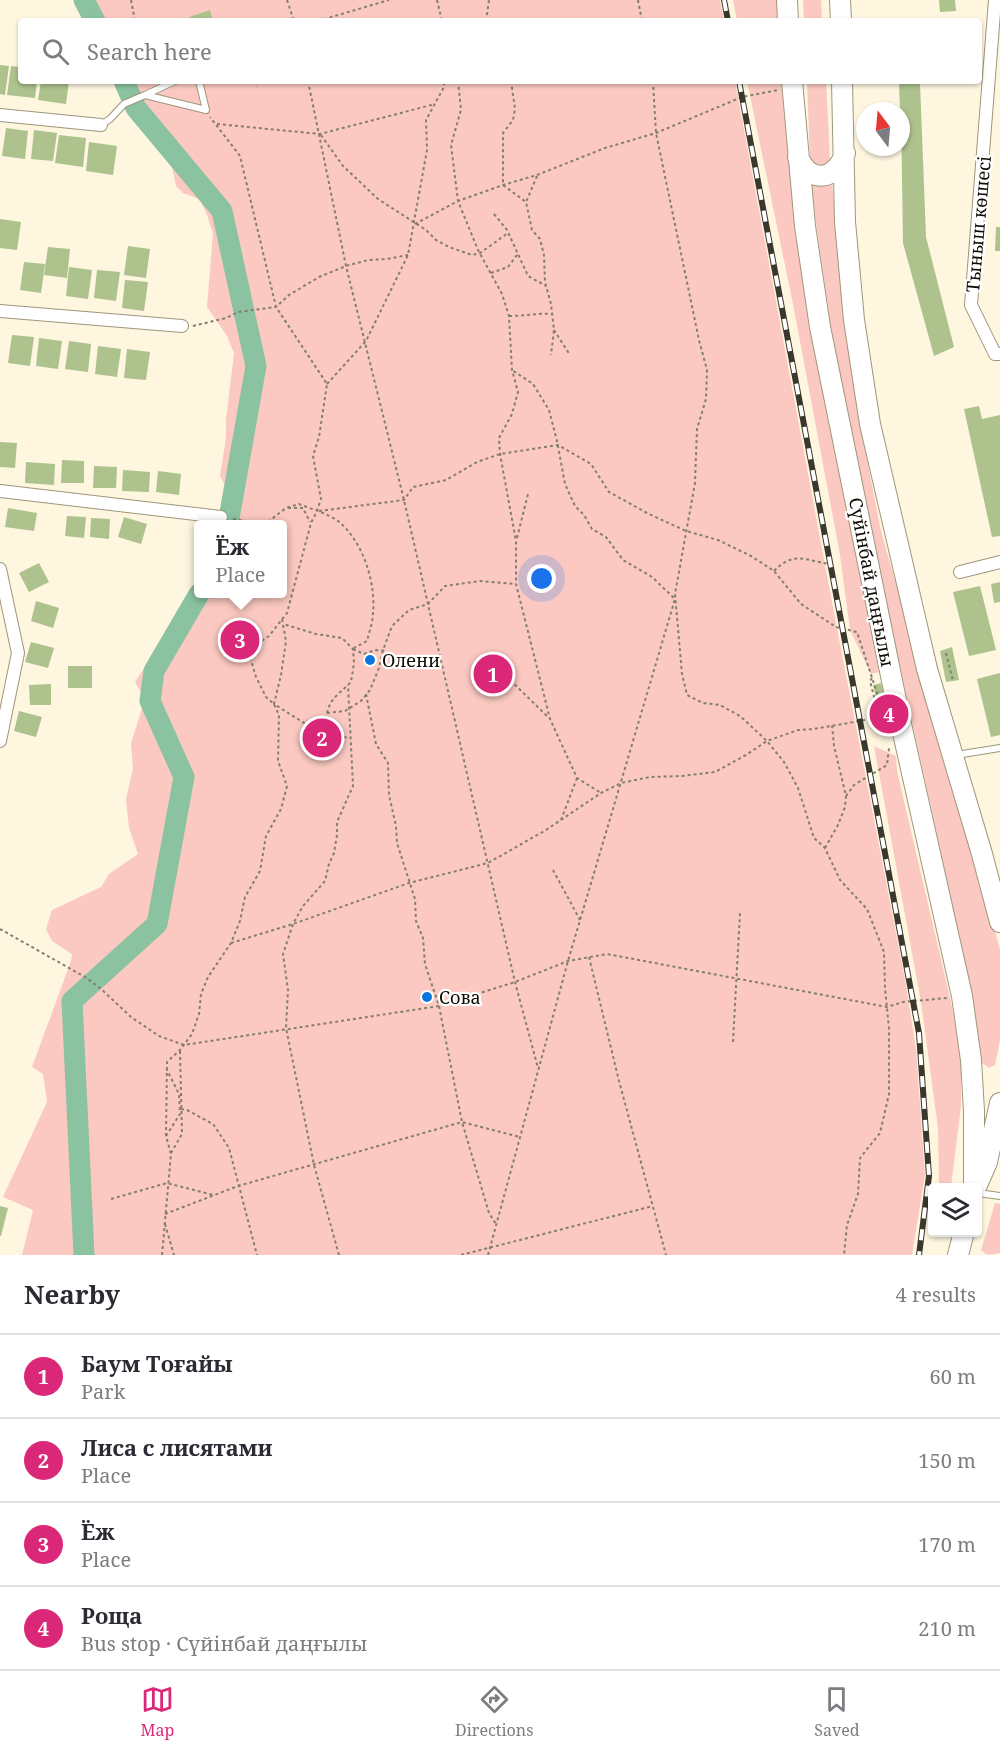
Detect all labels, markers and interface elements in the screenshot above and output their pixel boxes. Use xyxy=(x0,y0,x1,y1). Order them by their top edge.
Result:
search box xyxy=(18,18,982,84)
icon: search xyxy=(39,35,72,68)
text: Search here xyxy=(87,36,212,66)
north arrow xyxy=(856,102,910,156)
street label: Тыныш көшесі xyxy=(960,155,996,293)
street label: Сүйінбай даңғылы xyxy=(844,495,900,669)
popup xyxy=(194,520,287,598)
text: Ёж xyxy=(215,531,249,561)
text: Place xyxy=(215,561,266,588)
your location xyxy=(527,564,556,593)
pin: 3 xyxy=(220,618,260,662)
place label: Олени xyxy=(382,648,440,672)
pin: 1 xyxy=(474,652,512,696)
marker: Олени xyxy=(363,653,377,667)
pin: 4 xyxy=(870,692,908,736)
pin: 2 xyxy=(302,716,342,760)
place label: Сова xyxy=(439,985,481,1009)
marker: Сова xyxy=(420,990,434,1004)
map controls xyxy=(928,1183,982,1237)
button: layers xyxy=(928,1183,982,1237)
text: Nearby xyxy=(24,1276,120,1312)
text: 4 results xyxy=(896,1281,976,1308)
text: Баум Тоғайы xyxy=(81,1348,232,1378)
text: 1 xyxy=(38,1363,49,1390)
text: 60 m xyxy=(930,1363,976,1390)
text: Park xyxy=(81,1378,125,1405)
text: Лиса с лисятами xyxy=(81,1432,273,1462)
text: 2 xyxy=(38,1447,49,1474)
text: 150 m xyxy=(918,1447,976,1474)
text: Place xyxy=(81,1462,131,1489)
text: Ёж xyxy=(81,1516,115,1546)
text: 3 xyxy=(38,1531,49,1558)
text: 170 m xyxy=(918,1531,976,1558)
text: Place xyxy=(81,1546,131,1573)
text: Роща xyxy=(81,1600,142,1630)
text: 4 xyxy=(38,1615,49,1642)
text: 210 m xyxy=(918,1615,976,1642)
text: Bus stop · Сүйінбай даңғылы xyxy=(81,1630,367,1657)
tab: Map xyxy=(140,1683,174,1741)
tab: Directions xyxy=(455,1683,533,1741)
tab: Saved xyxy=(814,1683,860,1741)

